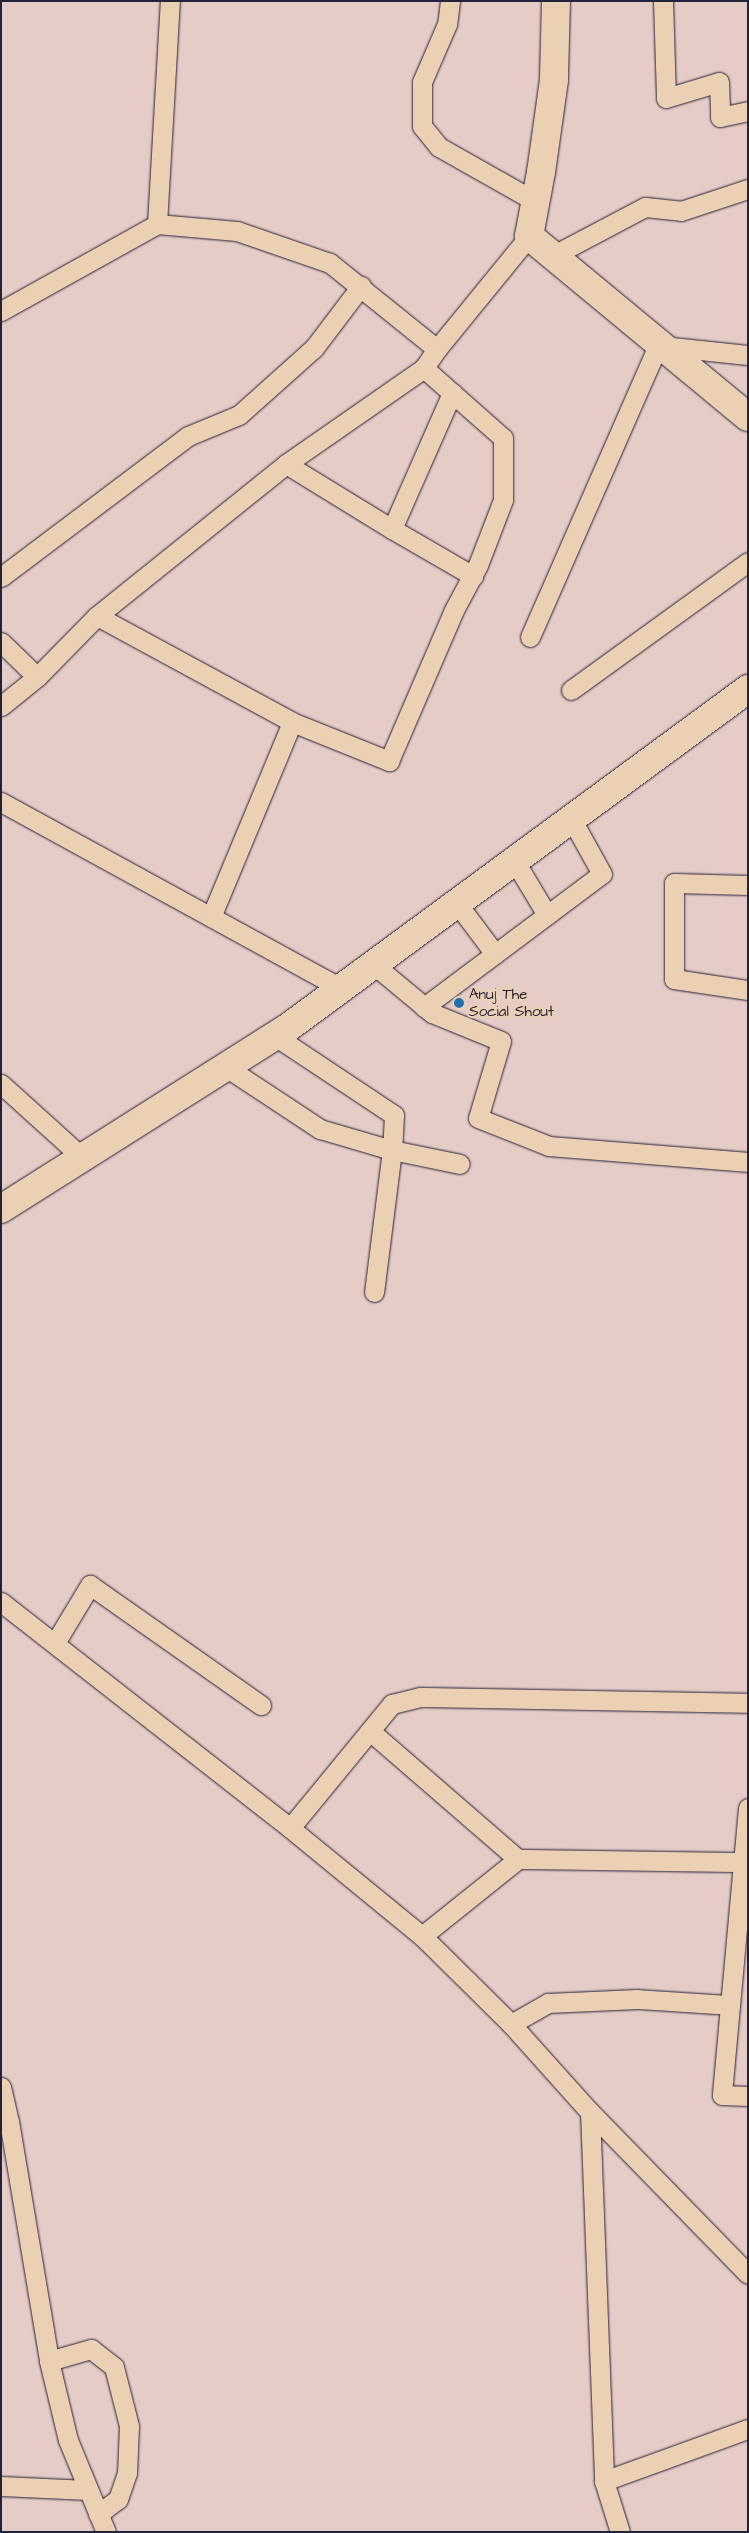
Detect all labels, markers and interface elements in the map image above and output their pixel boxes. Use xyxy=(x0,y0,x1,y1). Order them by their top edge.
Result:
place label: Anuj The Social Shout xyxy=(469,985,554,1020)
marker: Anuj The Social Shout xyxy=(453,997,465,1009)

